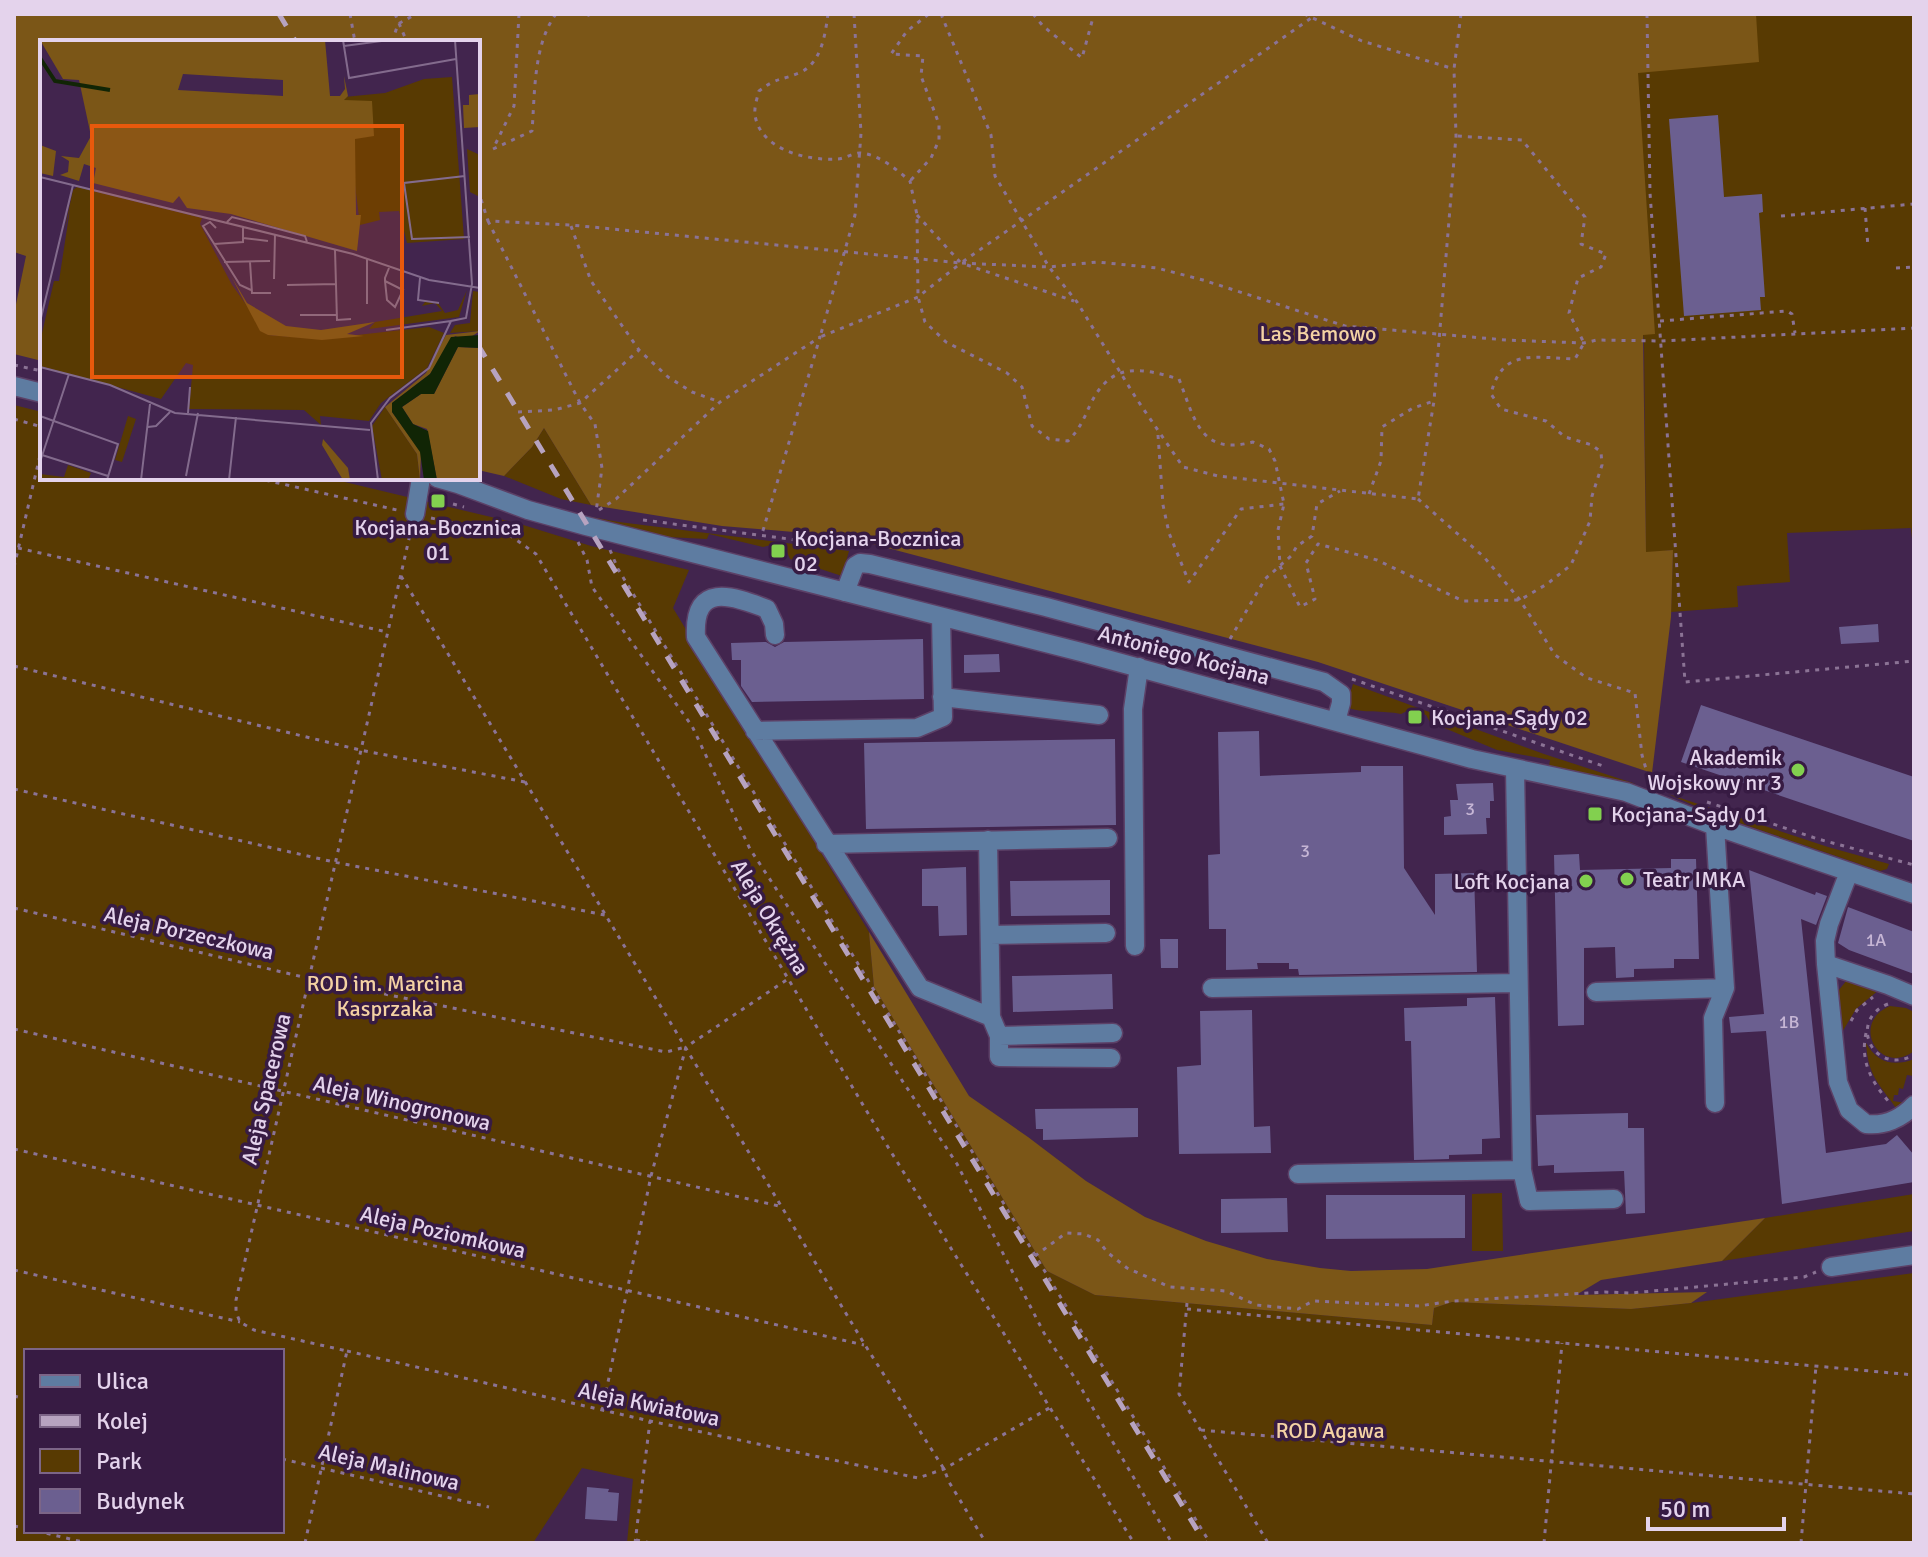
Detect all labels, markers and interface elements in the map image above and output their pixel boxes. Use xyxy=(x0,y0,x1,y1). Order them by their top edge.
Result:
inset map xyxy=(40,40,480,480)
park label: Las Bemowo xyxy=(1259,320,1377,347)
marker: Kocjana-Bocznica 01 xyxy=(429,492,447,510)
place label: Kocjana-Bocznica 01 xyxy=(354,514,522,566)
place label: Kocjana-Bocznica 02 xyxy=(794,525,961,577)
marker: Kocjana-Bocznica 02 xyxy=(769,542,787,560)
street label: Antoniego Kocjana xyxy=(1095,619,1273,691)
place label: Kocjana-Sądy 02 xyxy=(1431,704,1588,731)
marker: Kocjana-Sądy 02 xyxy=(1406,708,1424,726)
place label: Akademik Wojskowy nr 3 xyxy=(1647,744,1782,796)
marker: Akademik Wojskowy nr 3 xyxy=(1789,761,1807,779)
house number: 3 xyxy=(1465,798,1475,820)
place label: Kocjana-Sądy 01 xyxy=(1611,801,1768,828)
marker: Kocjana-Sądy 01 xyxy=(1586,805,1604,823)
house number: 3 xyxy=(1300,840,1310,862)
street label: Aleja Okrężna xyxy=(725,854,815,980)
place label: Teatr IMKA xyxy=(1643,866,1746,893)
place label: Loft Kocjana xyxy=(1453,868,1570,895)
marker: Teatr IMKA xyxy=(1618,870,1636,888)
marker: Loft Kocjana xyxy=(1577,872,1595,890)
street label: Aleja Porzeczkowa xyxy=(101,900,277,966)
house number: 1A xyxy=(1866,929,1886,951)
park label: ROD im. Marcina Kasprzaka xyxy=(307,970,463,1022)
street label: Aleja Spacerowa xyxy=(235,1011,297,1167)
house number: 1B xyxy=(1779,1011,1799,1033)
street label: Aleja Winogronowa xyxy=(311,1069,493,1137)
street label: Aleja Poziomkowa xyxy=(358,1200,528,1264)
legend xyxy=(24,1349,284,1533)
text: Ulica xyxy=(96,1366,149,1396)
street label: Aleja Kwiatowa xyxy=(576,1376,722,1432)
text: Kolej xyxy=(96,1406,148,1436)
park label: ROD Agawa xyxy=(1275,1417,1385,1444)
street label: Aleja Malinowa xyxy=(316,1438,462,1496)
text: Park xyxy=(96,1446,142,1476)
scale bar xyxy=(1648,1481,1784,1531)
text: Budynek xyxy=(96,1486,185,1516)
text: 50 m xyxy=(1660,1494,1710,1524)

